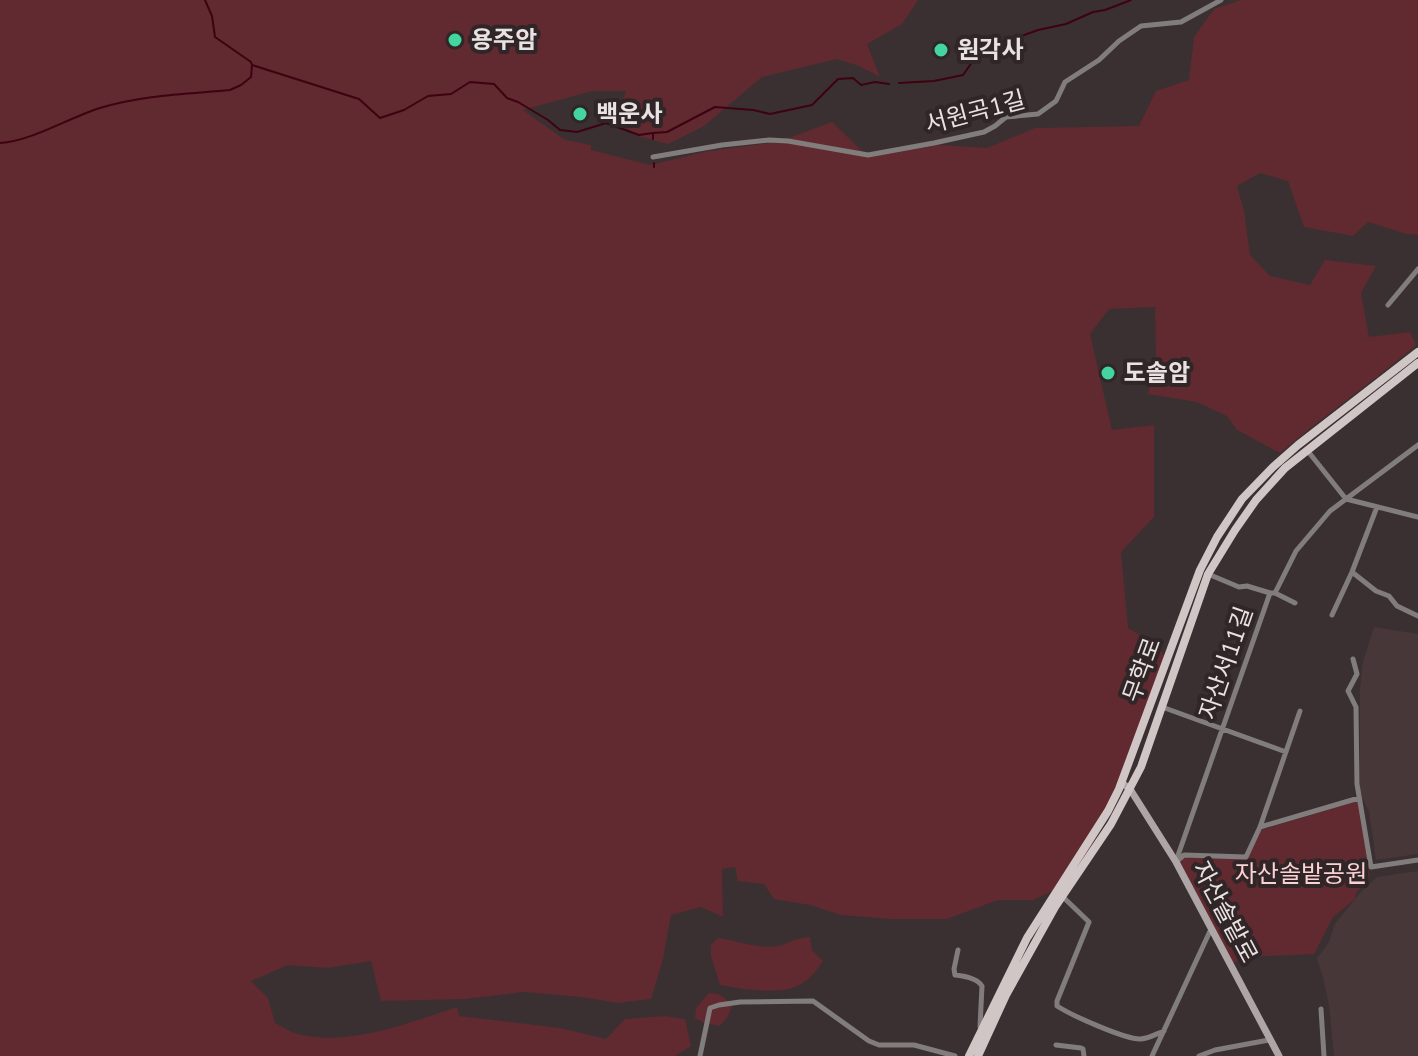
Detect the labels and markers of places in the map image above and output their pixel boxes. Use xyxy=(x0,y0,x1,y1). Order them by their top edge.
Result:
place label: 용주암 xyxy=(471,24,537,56)
marker: 용주암 xyxy=(446,31,464,49)
place label: 원각사 xyxy=(957,34,1023,66)
marker: 원각사 xyxy=(932,41,950,59)
place label: 백운사 xyxy=(596,98,662,130)
marker: 백운사 xyxy=(571,105,589,123)
place label: 도솔암 xyxy=(1124,357,1190,389)
marker: 도솔암 xyxy=(1099,364,1117,382)

